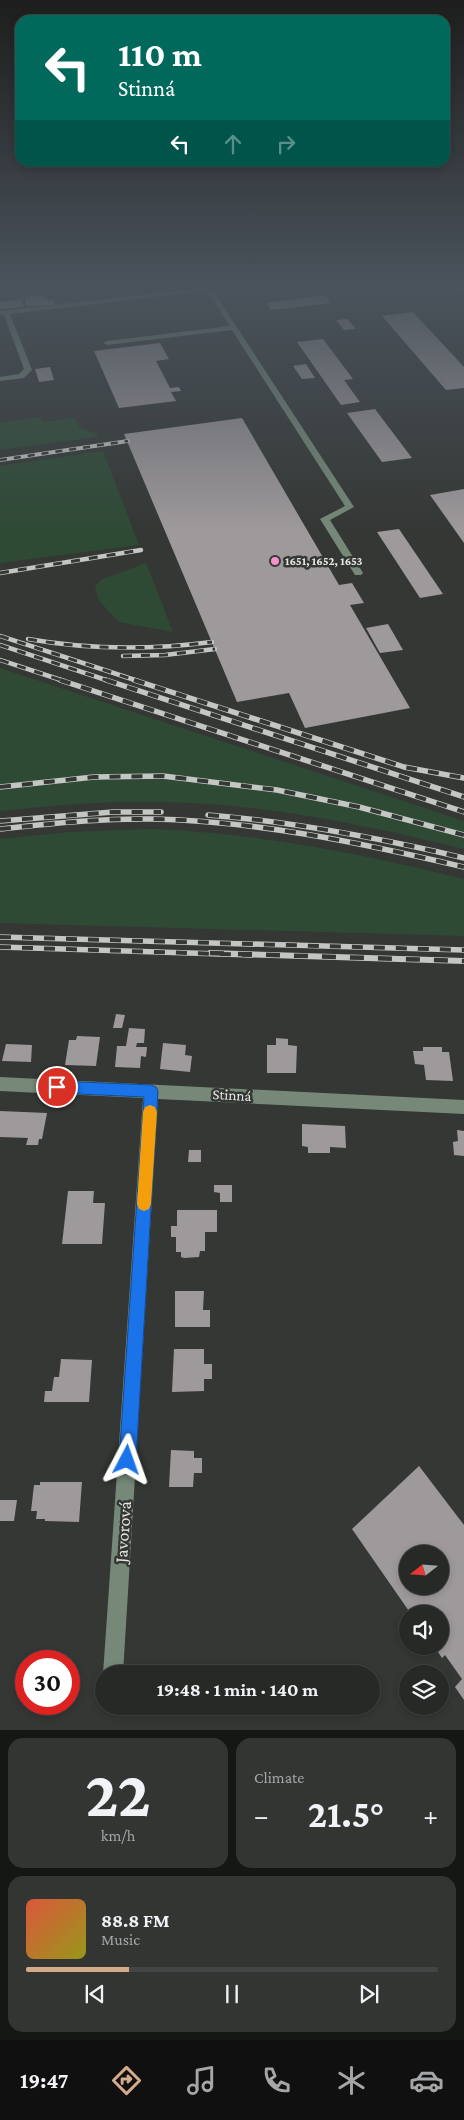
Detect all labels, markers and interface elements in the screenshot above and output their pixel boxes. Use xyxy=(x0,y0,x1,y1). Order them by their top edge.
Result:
icon: left xyxy=(35,35,100,100)
text: 110 m xyxy=(118,35,202,74)
text: Stinná xyxy=(118,76,175,101)
icon: left xyxy=(166,130,194,158)
icon: ahead xyxy=(219,130,247,158)
icon: right xyxy=(272,130,300,158)
place label: 1651, 1652, 1653 xyxy=(285,554,363,568)
marker: 1651, 1652, 1653 xyxy=(269,555,281,567)
pin xyxy=(36,1066,78,1108)
icon: arrive xyxy=(43,1073,71,1101)
street label: Stinná xyxy=(212,1086,252,1104)
position arrow xyxy=(100,1433,152,1485)
street label: Javorová xyxy=(111,1500,135,1566)
north arrow xyxy=(399,1545,449,1595)
map controls xyxy=(399,1545,449,1715)
button: sound xyxy=(399,1605,449,1655)
speed limit sign: 30 xyxy=(15,1650,80,1715)
button: layers xyxy=(399,1665,449,1715)
text: 19:48 · 1 min · 140 m xyxy=(157,1679,318,1700)
text: 22 xyxy=(85,1758,151,1830)
text: Climate xyxy=(254,1769,304,1786)
text: 21.5° xyxy=(308,1793,384,1835)
text: − xyxy=(254,1800,269,1831)
text: + xyxy=(423,1800,438,1831)
text: km/h xyxy=(101,1827,135,1844)
text: 88.8 FM xyxy=(101,1910,170,1931)
text: Music xyxy=(101,1931,140,1948)
icon: previous xyxy=(81,1980,109,2008)
icon: pause xyxy=(218,1980,246,2008)
icon: next xyxy=(355,1980,383,2008)
icon: directions xyxy=(109,2063,144,2098)
icon: music xyxy=(184,2063,219,2098)
icon: phone xyxy=(259,2063,294,2098)
icon: climate xyxy=(334,2063,369,2098)
icon: car xyxy=(409,2063,444,2098)
text: 19:47 xyxy=(20,2068,68,2093)

